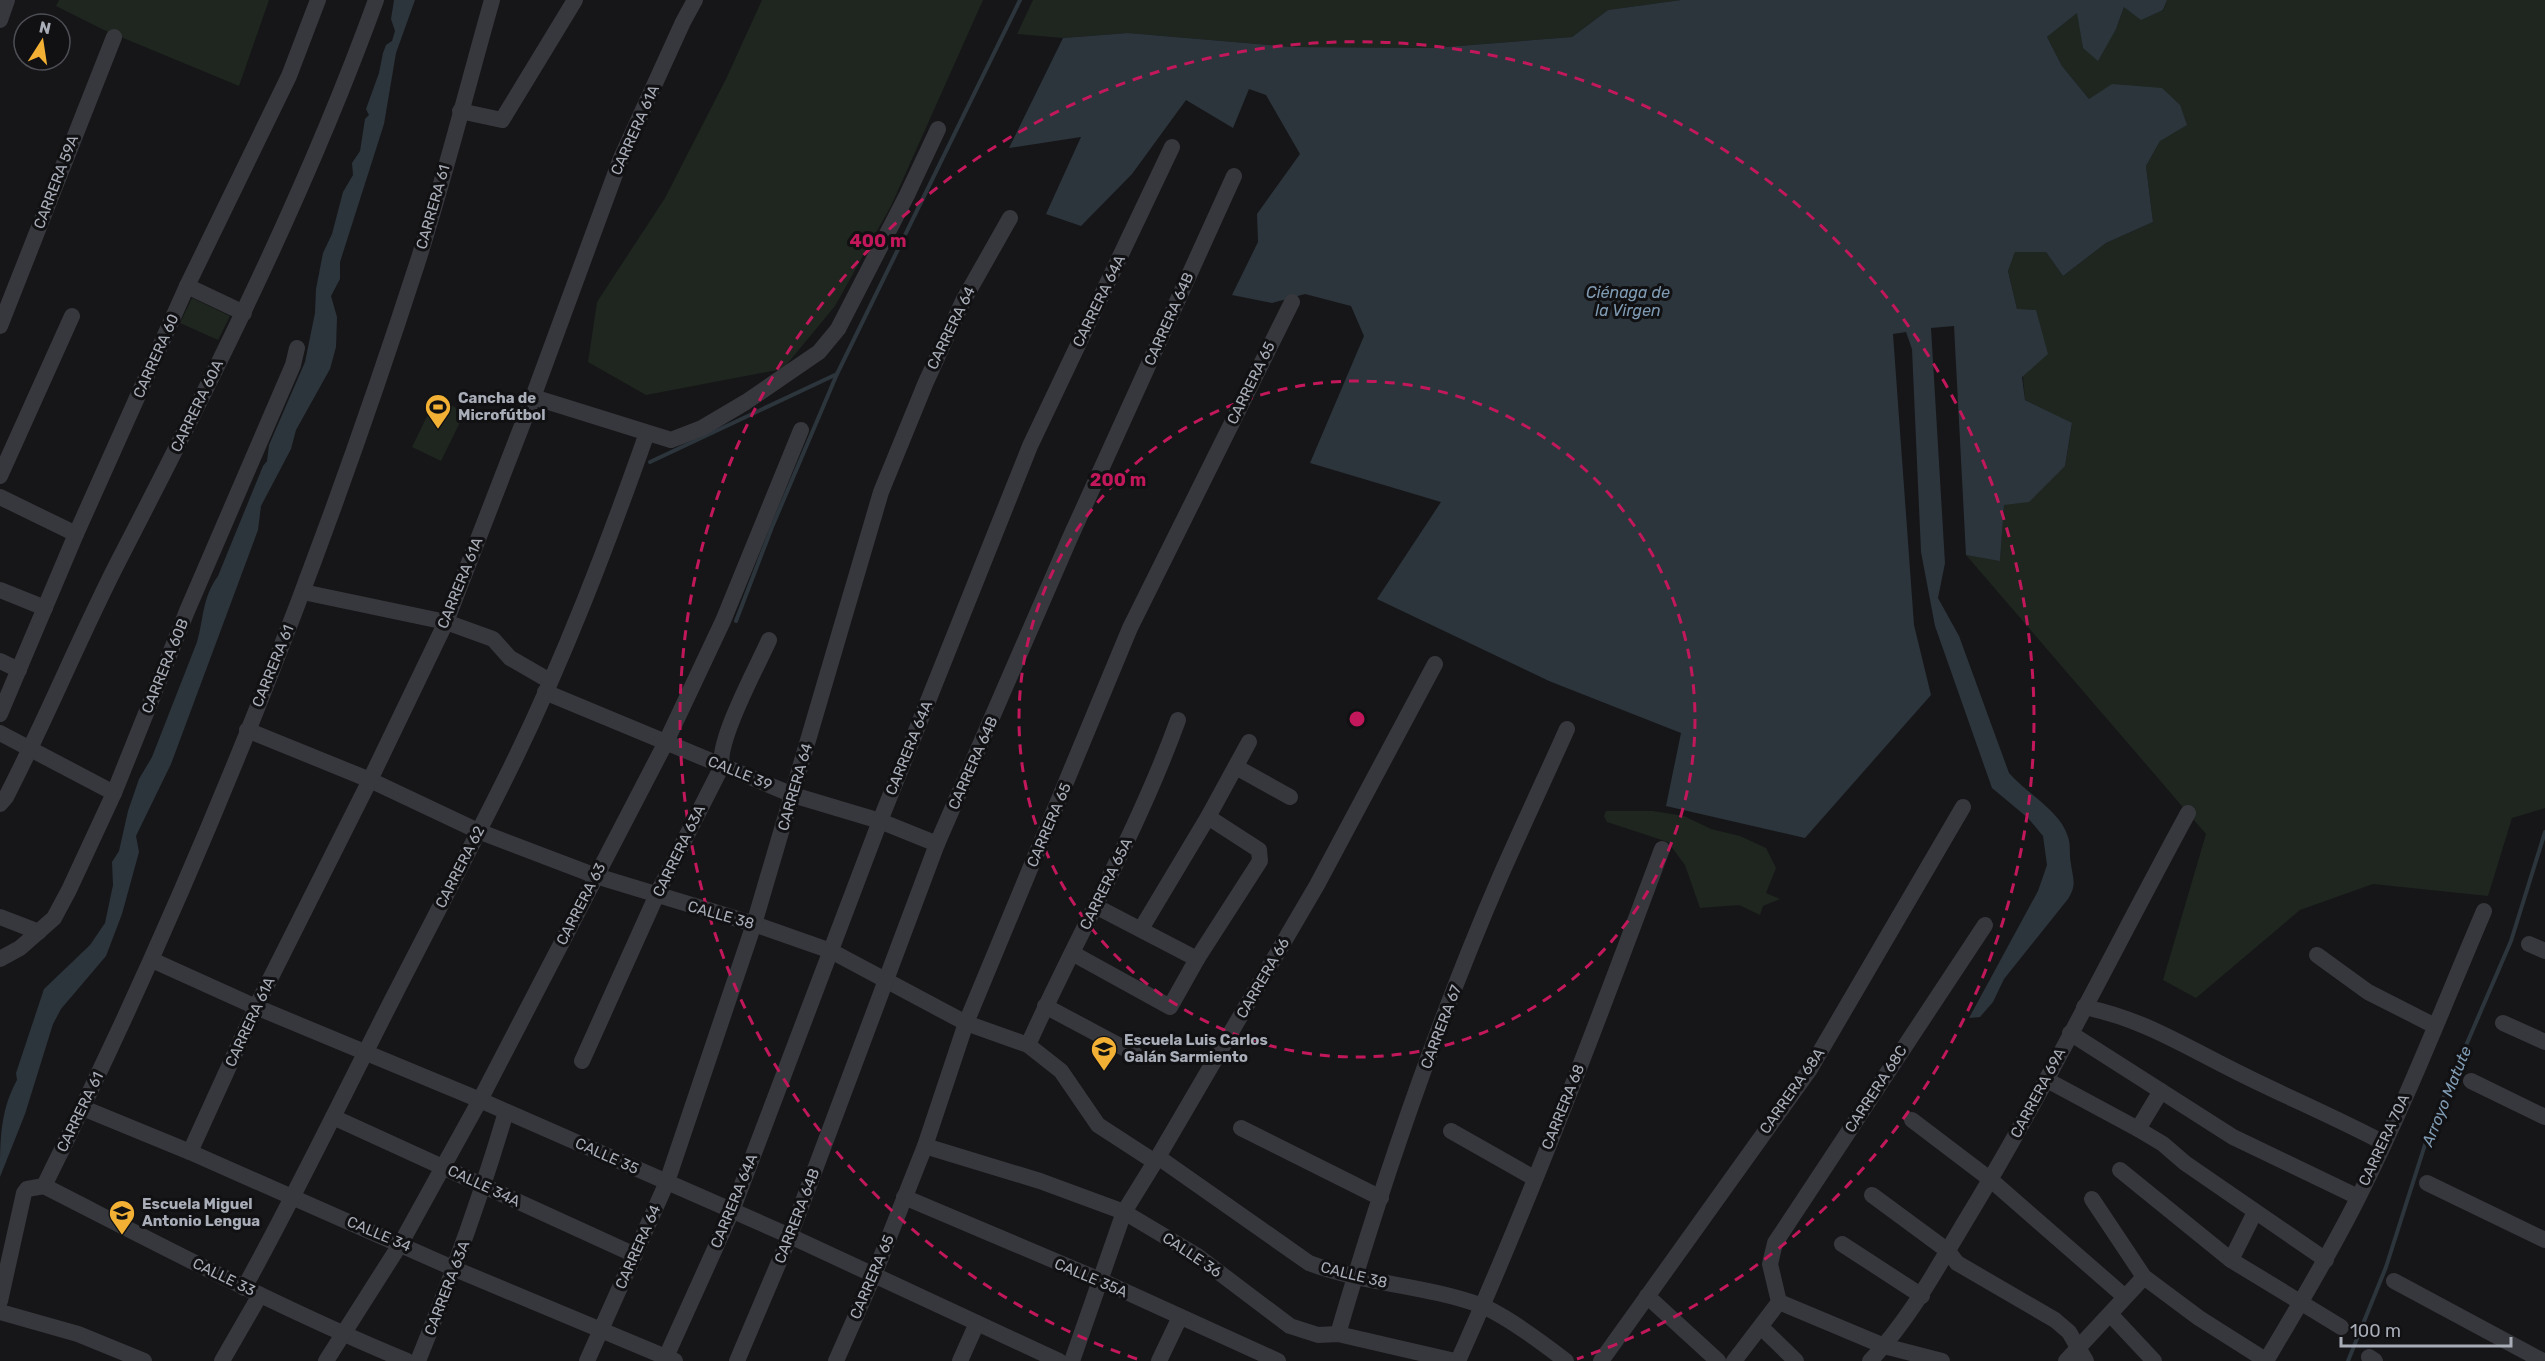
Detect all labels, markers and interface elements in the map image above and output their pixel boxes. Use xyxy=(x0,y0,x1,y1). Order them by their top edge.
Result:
north arrow xyxy=(12,12,72,72)
text: N xyxy=(37,17,53,38)
street label: CARRERA 61A xyxy=(607,82,663,178)
street label: CARRERA 59A xyxy=(30,132,82,232)
street label: CARRERA 61 xyxy=(412,163,454,251)
text: 400 m xyxy=(849,230,907,252)
street label: CARRERA 64A xyxy=(1069,252,1129,350)
street label: CARRERA 64B xyxy=(1140,270,1198,368)
water label: Ciénaga de la Virgen xyxy=(1586,283,1670,320)
street label: CARRERA 64 xyxy=(923,284,979,372)
street label: CARRERA 60 xyxy=(129,311,183,401)
street label: CARRERA 65 xyxy=(1223,339,1279,427)
street label: CARRERA 60A xyxy=(167,357,227,455)
place label: Cancha de Microfútbol xyxy=(458,389,546,424)
sports icon: Cancha de Microfútbol xyxy=(423,392,453,430)
text: 200 m xyxy=(1090,469,1146,491)
street label: CARRERA 61A xyxy=(433,535,487,631)
street label: CARRERA 60B xyxy=(138,616,192,716)
street label: CARRERA 61 xyxy=(248,622,298,710)
street label: CARRERA 64A xyxy=(882,698,936,798)
centre of rings xyxy=(1347,709,1367,729)
street label: CARRERA 64B xyxy=(944,714,1002,812)
street label: CARRERA 64 xyxy=(774,741,816,833)
street label: CALLE 39 xyxy=(705,752,775,794)
street label: CARRERA 65 xyxy=(1023,780,1075,870)
street label: CARRERA 63A xyxy=(649,802,709,900)
street label: CARRERA 62 xyxy=(432,823,488,911)
street label: CARRERA 65A xyxy=(1076,835,1136,933)
street label: CARRERA 63 xyxy=(553,860,609,948)
street label: CALLE 38 xyxy=(686,897,756,933)
street label: CARRERA 66 xyxy=(1233,935,1293,1021)
street label: CARRERA 61A xyxy=(221,974,279,1070)
street label: CARRERA 67 xyxy=(1417,982,1465,1071)
place label: Escuela Luis Carlos Galán Sarmiento xyxy=(1124,1031,1268,1066)
school or university icon: Escuela Luis Carlos Galán Sarmiento xyxy=(1089,1034,1119,1072)
street label: CARRERA 68C xyxy=(1841,1042,1911,1136)
water label: Arroyo Matute xyxy=(2417,1043,2475,1150)
street label: CARRERA 68A xyxy=(1756,1045,1828,1137)
street label: CARRERA 69A xyxy=(2007,1045,2069,1141)
street label: CARRERA 68 xyxy=(1538,1062,1588,1152)
street label: CARRERA 61 xyxy=(53,1069,107,1155)
street label: CARRERA 70A xyxy=(2355,1091,2413,1189)
street label: CALLE 35 xyxy=(572,1134,642,1178)
street label: CARRERA 64A xyxy=(707,1151,761,1251)
street label: CALLE 34A xyxy=(445,1161,523,1211)
street label: CARRERA 64B xyxy=(771,1166,823,1266)
place label: Escuela Miguel Antonio Lengua xyxy=(142,1195,260,1230)
school or university icon: Escuela Miguel Antonio Lengua xyxy=(107,1198,137,1236)
street label: CARRERA 64 xyxy=(611,1202,665,1292)
street label: CALLE 34 xyxy=(344,1212,414,1256)
street label: CALLE 36 xyxy=(1159,1229,1225,1281)
street label: CARRERA 65 xyxy=(846,1232,898,1322)
street label: CARRERA 63A xyxy=(421,1238,473,1338)
street label: CALLE 33 xyxy=(190,1254,258,1300)
street label: CALLE 35A xyxy=(1052,1255,1130,1301)
street label: CALLE 38 xyxy=(1319,1258,1389,1292)
scale bar xyxy=(2341,1310,2510,1348)
text: 100 m xyxy=(2350,1320,2401,1342)

